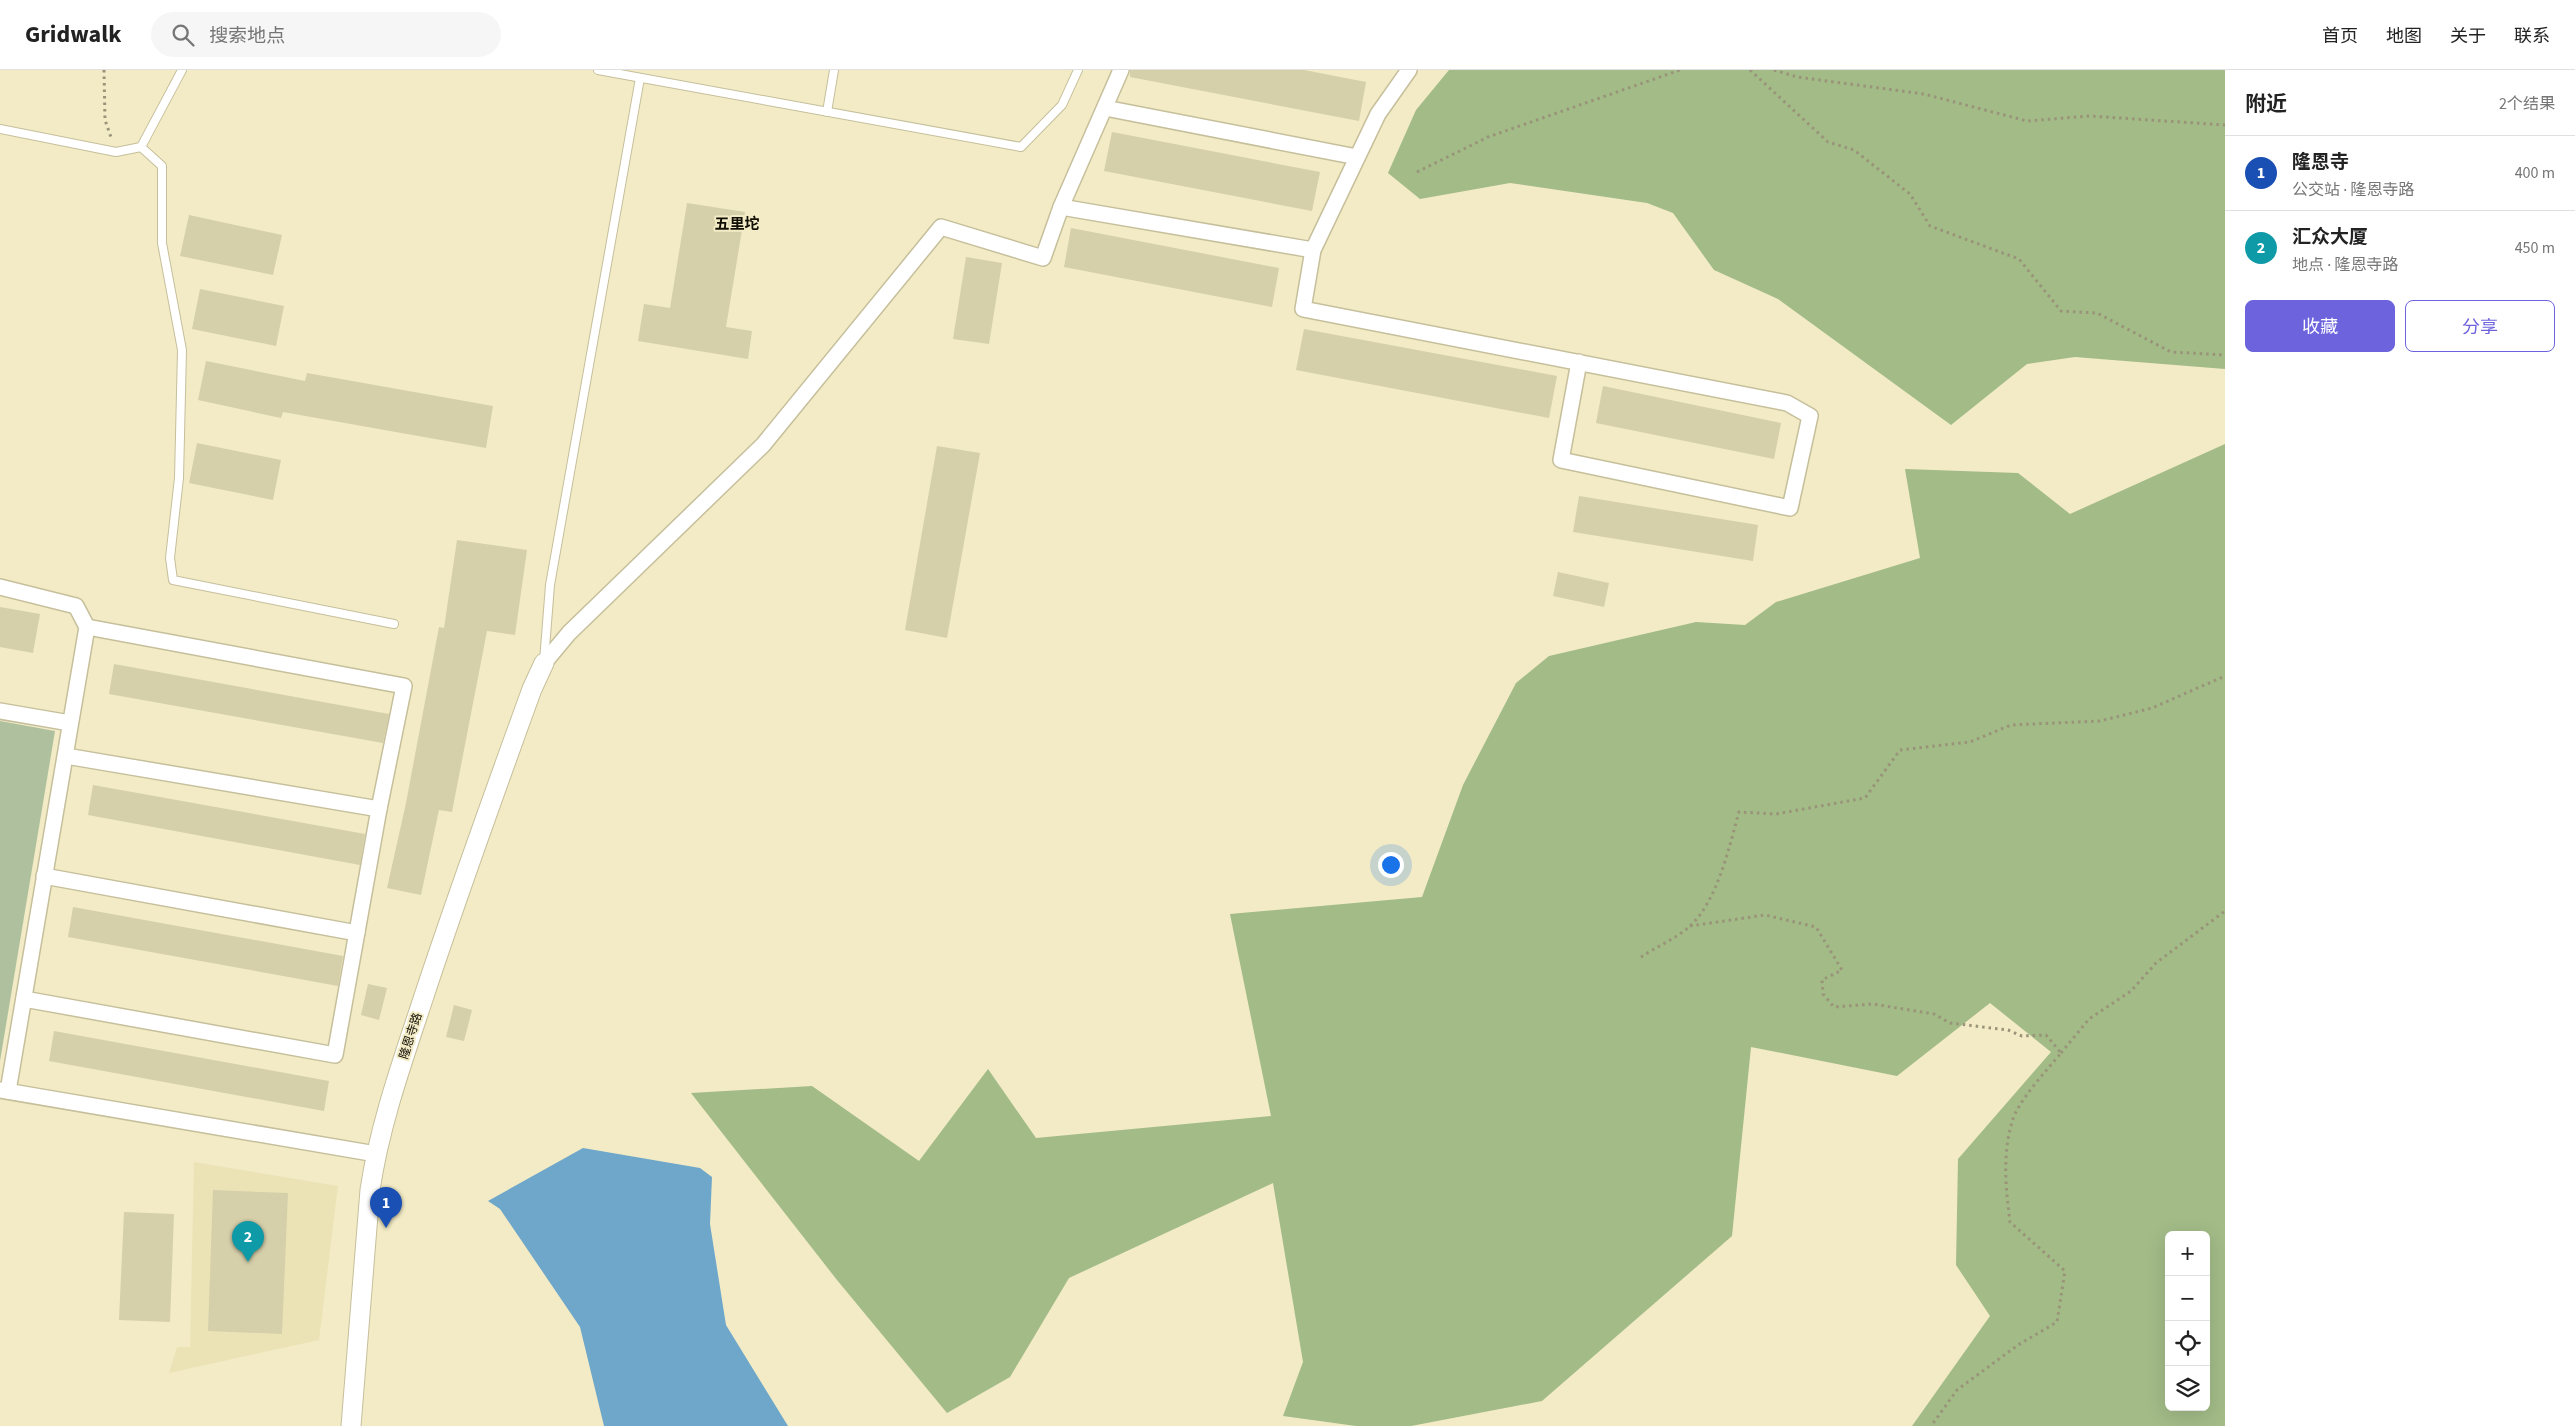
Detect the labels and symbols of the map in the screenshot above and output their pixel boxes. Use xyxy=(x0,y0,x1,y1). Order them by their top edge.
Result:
district label: 五里坨 xyxy=(714,214,760,235)
your location xyxy=(1378,852,1404,878)
street label: 隆恩寺路 xyxy=(395,1011,427,1061)
pin: 1 xyxy=(370,1187,402,1228)
pin: 2 xyxy=(232,1221,264,1262)

